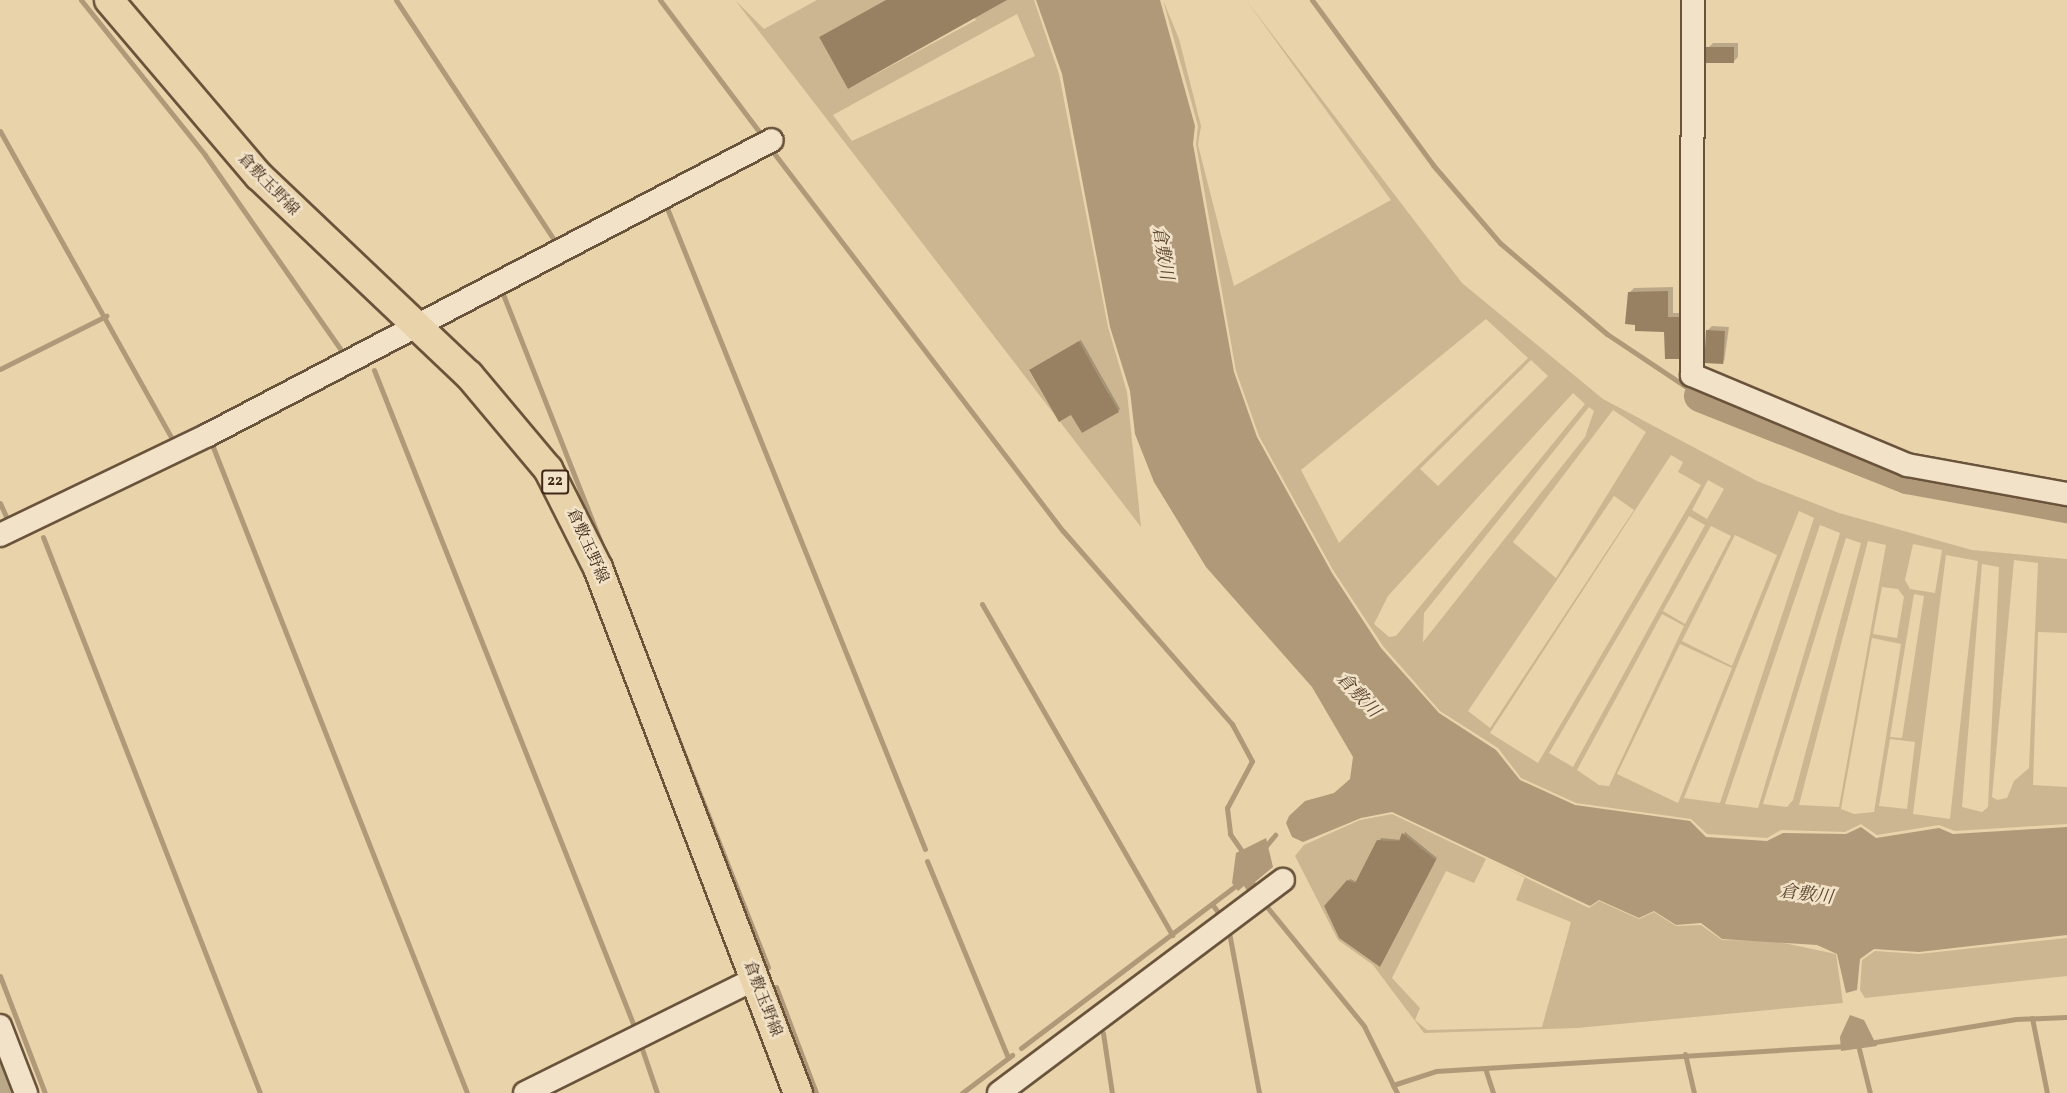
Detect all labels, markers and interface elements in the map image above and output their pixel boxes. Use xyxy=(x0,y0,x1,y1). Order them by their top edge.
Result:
street label: 倉敷玉野線 xyxy=(233,150,303,220)
water label: 倉敷川 xyxy=(1146,225,1176,281)
road number: 22 xyxy=(540,470,570,494)
street label: 倉敷玉野線 xyxy=(562,506,612,586)
water label: 倉敷川 xyxy=(1331,669,1383,723)
water label: 倉敷川 xyxy=(1778,882,1834,910)
street label: 倉敷玉野線 xyxy=(739,958,785,1040)

